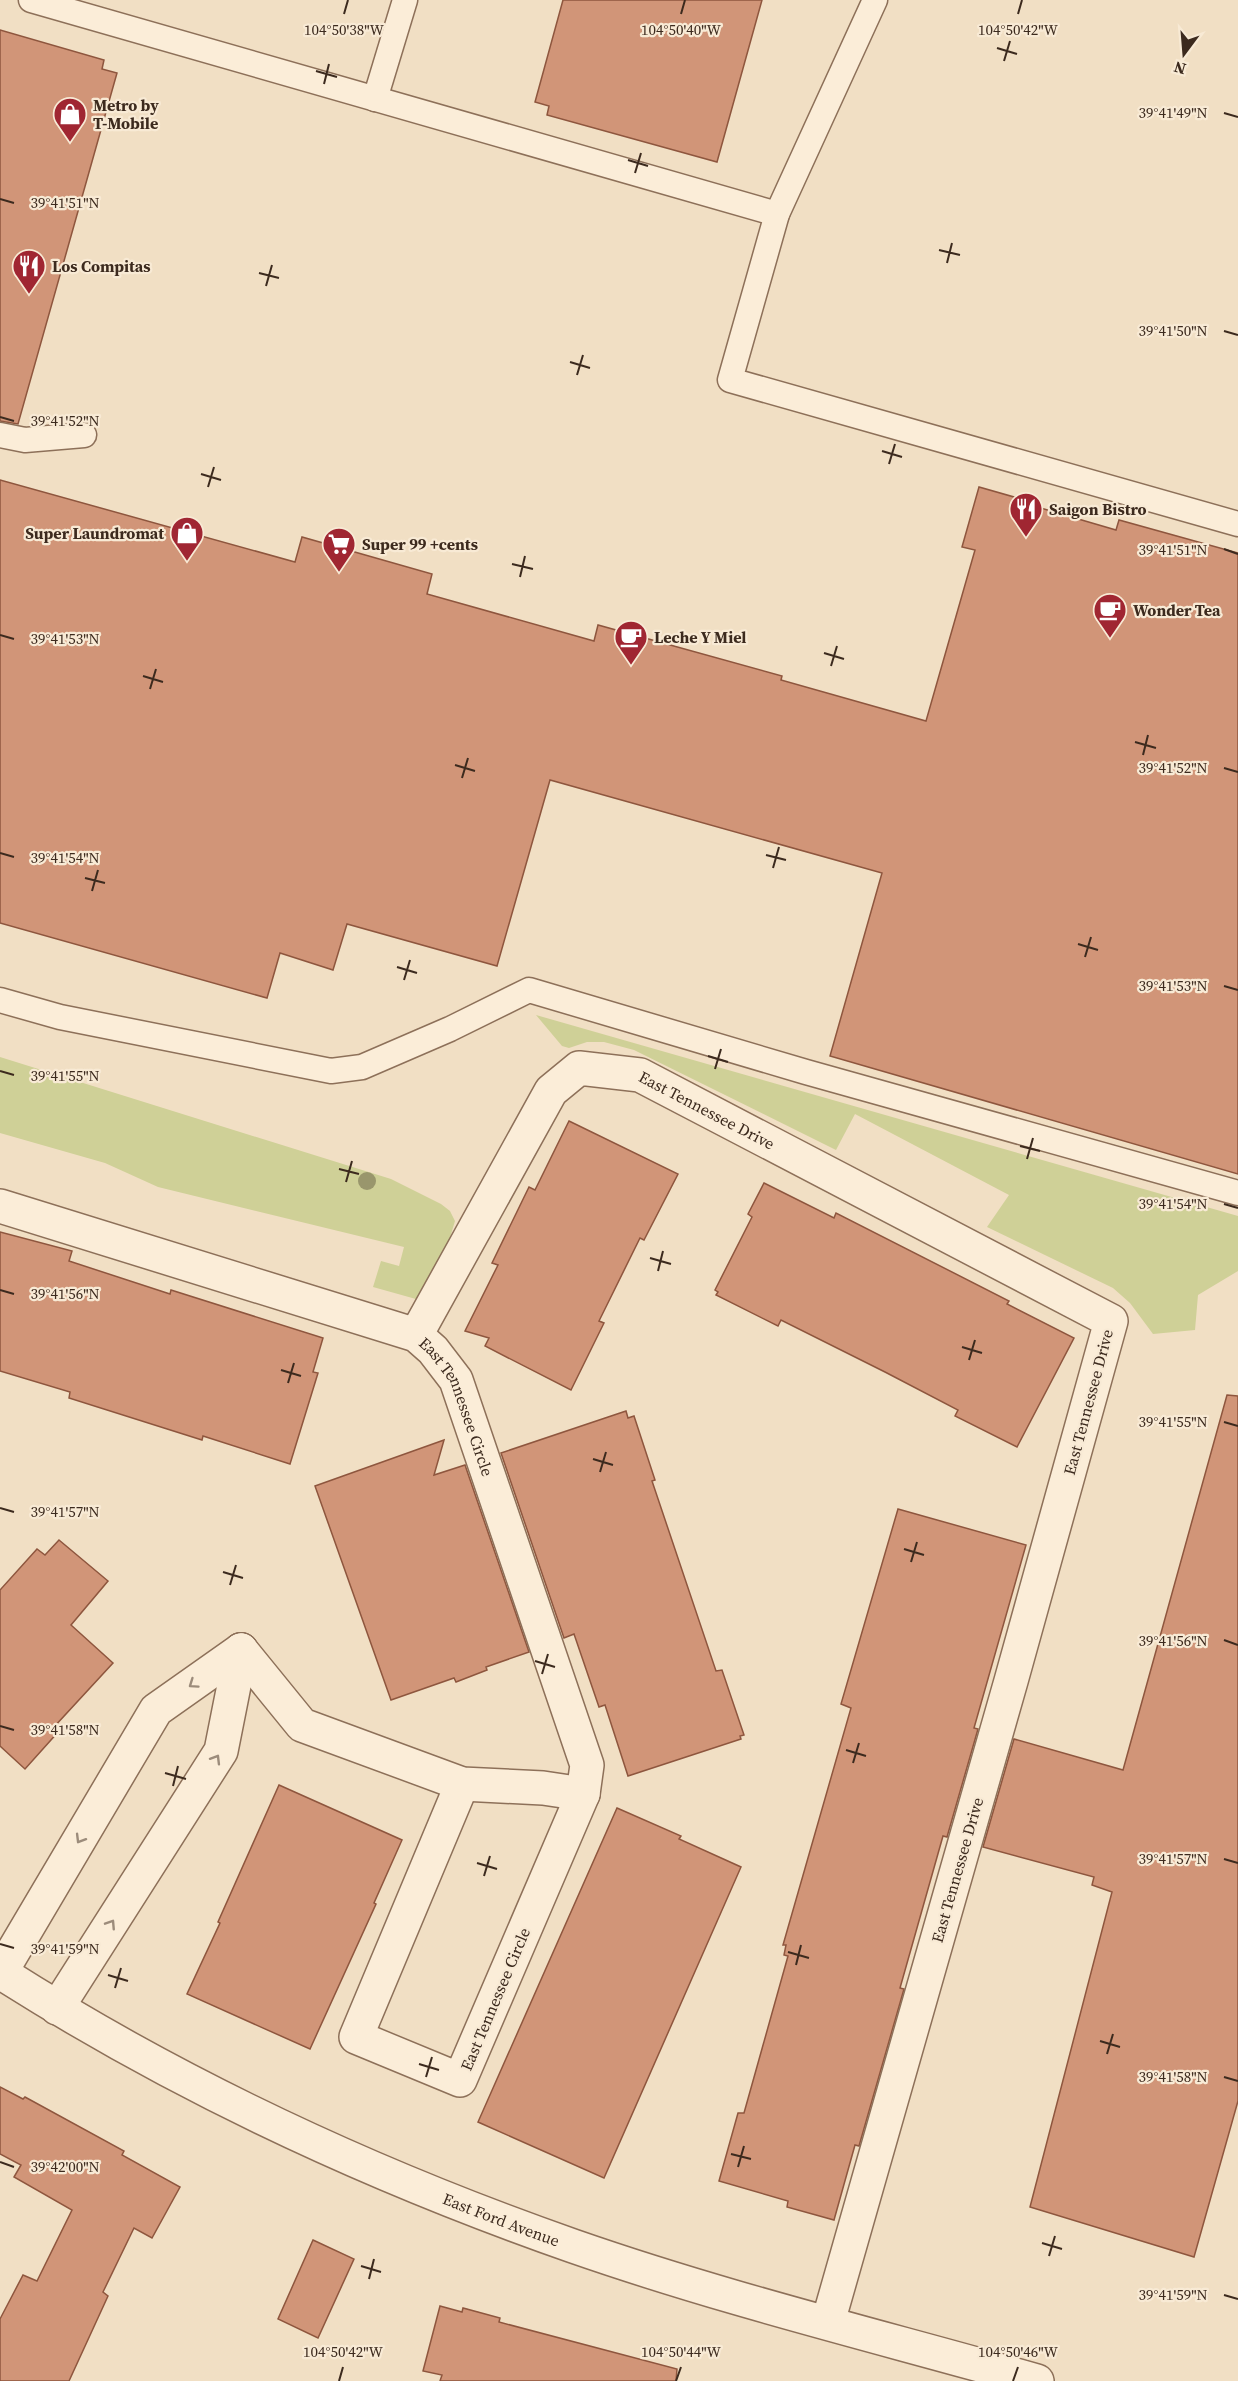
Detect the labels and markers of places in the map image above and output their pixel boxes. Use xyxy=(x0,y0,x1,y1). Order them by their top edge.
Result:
place label: Metro by T-Mobile xyxy=(93,94,159,134)
shop icon: Metro by T-Mobile xyxy=(52,96,88,143)
restaurant icon: Los Compitas xyxy=(11,248,47,295)
place label: Los Compitas xyxy=(52,255,151,277)
restaurant icon: Saigon Bistro xyxy=(1008,491,1044,538)
place label: Saigon Bistro xyxy=(1049,498,1147,520)
shop icon: Super Laundromat xyxy=(169,515,205,562)
place label: Super Laundromat xyxy=(25,522,164,544)
supermarket icon: Super 99 +cents xyxy=(321,526,357,573)
place label: Super 99 +cents xyxy=(362,533,478,555)
cafe icon: Wonder Tea xyxy=(1092,592,1128,639)
place label: Wonder Tea xyxy=(1133,599,1221,621)
cafe icon: Leche Y Miel xyxy=(613,619,649,666)
place label: Leche Y Miel xyxy=(654,626,747,648)

